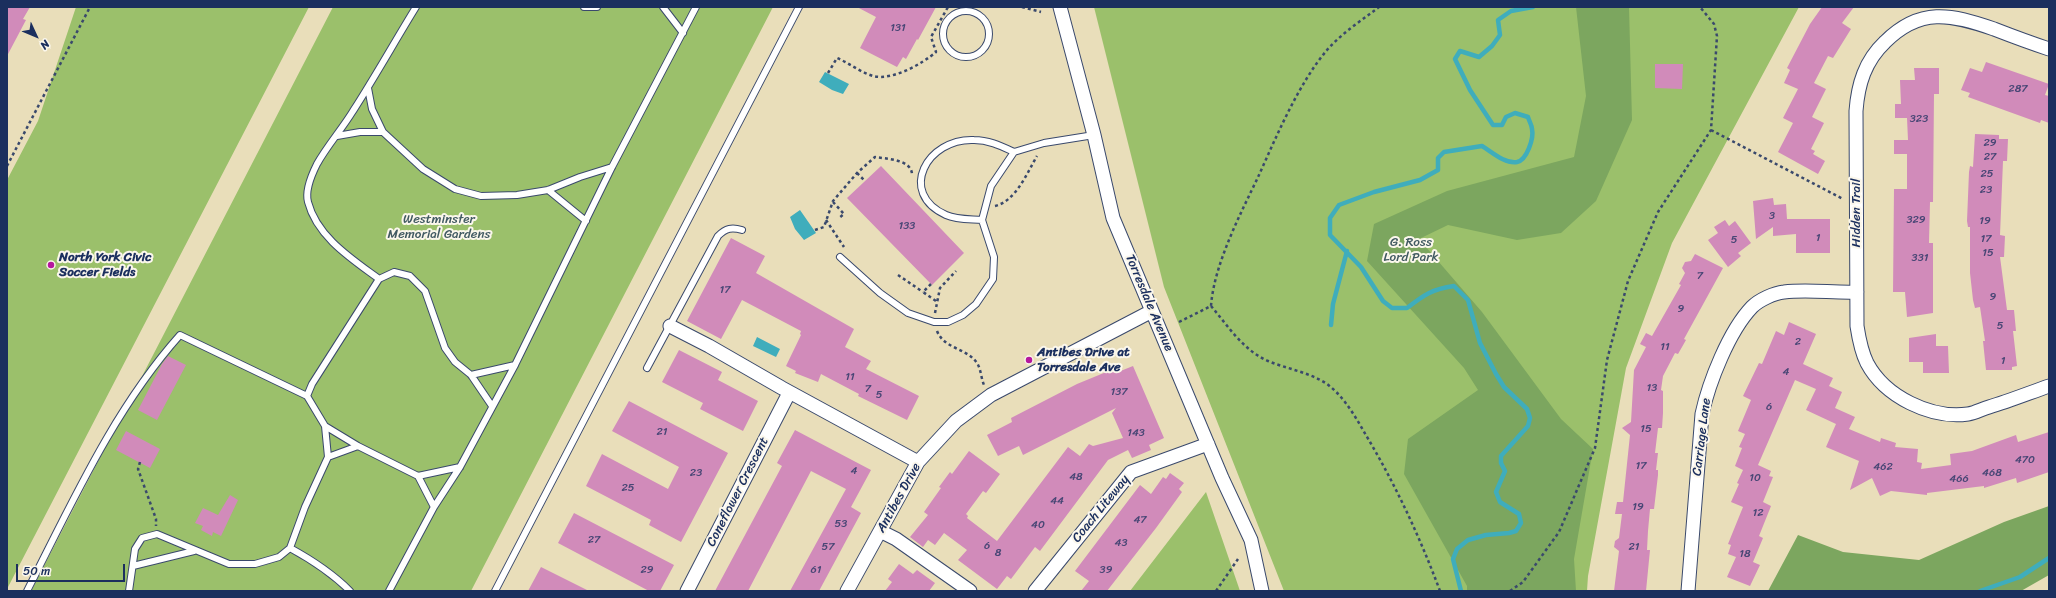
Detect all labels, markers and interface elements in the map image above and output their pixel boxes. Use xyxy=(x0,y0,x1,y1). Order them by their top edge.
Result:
north arrow xyxy=(16,16,56,56)
house number: 131 xyxy=(890,21,906,35)
text: N xyxy=(36,35,54,54)
house number: 287 xyxy=(2008,82,2028,96)
house number: 323 xyxy=(1910,112,1928,126)
house number: 29 xyxy=(1983,136,1997,150)
house number: 27 xyxy=(1984,150,1996,164)
house number: 25 xyxy=(1980,167,1994,181)
street label: Hidden Trail xyxy=(1849,179,1865,247)
house number: 23 xyxy=(1980,183,1992,197)
house number: 3 xyxy=(1769,209,1775,223)
park label: Westminster Memorial Gardens xyxy=(388,212,490,243)
house number: 329 xyxy=(1906,213,1926,227)
house number: 19 xyxy=(1979,214,1991,228)
house number: 133 xyxy=(899,219,915,233)
house number: 1 xyxy=(1816,231,1820,245)
house number: 17 xyxy=(1981,232,1991,246)
house number: 5 xyxy=(1731,233,1737,247)
park label: G. Ross Lord Park xyxy=(1384,235,1438,266)
house number: 15 xyxy=(1982,246,1994,260)
place label: North York Civic Soccer Fields xyxy=(59,250,152,281)
house number: 331 xyxy=(1912,251,1928,265)
street label: Torresdale Avenue xyxy=(1122,252,1176,354)
marker: North York Civic Soccer Fields xyxy=(46,260,56,270)
house number: 7 xyxy=(1697,269,1703,283)
house number: 17 xyxy=(720,283,730,297)
house number: 9 xyxy=(1990,290,1996,304)
house number: 9 xyxy=(1678,302,1684,316)
house number: 5 xyxy=(1997,319,2003,333)
house number: 2 xyxy=(1795,335,1801,349)
house number: 11 xyxy=(1660,340,1670,354)
place label: Antibes Drive at Torresdale Ave xyxy=(1037,345,1130,376)
house number: 1 xyxy=(2001,354,2005,368)
marker: Antibes Drive at Torresdale Ave xyxy=(1024,355,1034,365)
house number: 4 xyxy=(1783,365,1789,379)
house number: 11 xyxy=(845,370,855,384)
house number: 13 xyxy=(1647,381,1657,395)
house number: 7 xyxy=(865,382,871,396)
house number: 137 xyxy=(1110,385,1128,399)
house number: 5 xyxy=(876,388,882,402)
street label: Carriage Lane xyxy=(1689,397,1715,477)
house number: 6 xyxy=(1766,400,1772,414)
house number: 15 xyxy=(1640,422,1652,436)
house number: 21 xyxy=(656,425,668,439)
house number: 143 xyxy=(1127,426,1145,440)
street label: Coneflower Crescent xyxy=(704,435,772,549)
house number: 470 xyxy=(2015,453,2035,467)
house number: 17 xyxy=(1636,459,1646,473)
street label: Antibes Drive xyxy=(873,460,925,536)
house number: 462 xyxy=(1873,460,1893,474)
house number: 4 xyxy=(851,464,857,478)
house number: 23 xyxy=(690,466,702,480)
house number: 468 xyxy=(1982,466,2002,480)
house number: 48 xyxy=(1069,470,1083,484)
house number: 10 xyxy=(1749,471,1761,485)
street label: Coach Liteway xyxy=(1069,472,1133,546)
house number: 466 xyxy=(1949,472,1969,486)
house number: 25 xyxy=(621,481,635,495)
house number: 44 xyxy=(1050,494,1064,508)
house number: 19 xyxy=(1632,500,1644,514)
house number: 12 xyxy=(1752,506,1764,520)
house number: 47 xyxy=(1133,513,1147,527)
house number: 53 xyxy=(835,517,847,531)
house number: 40 xyxy=(1031,518,1045,532)
house number: 27 xyxy=(588,533,600,547)
house number: 43 xyxy=(1115,536,1127,550)
house number: 6 xyxy=(984,539,990,553)
house number: 57 xyxy=(821,540,835,554)
house number: 21 xyxy=(1628,540,1640,554)
house number: 8 xyxy=(995,546,1001,560)
house number: 18 xyxy=(1739,547,1751,561)
scale bar xyxy=(18,556,127,582)
text: 50 m xyxy=(23,560,50,582)
house number: 29 xyxy=(640,563,654,577)
house number: 61 xyxy=(811,563,821,577)
house number: 39 xyxy=(1100,563,1112,577)

